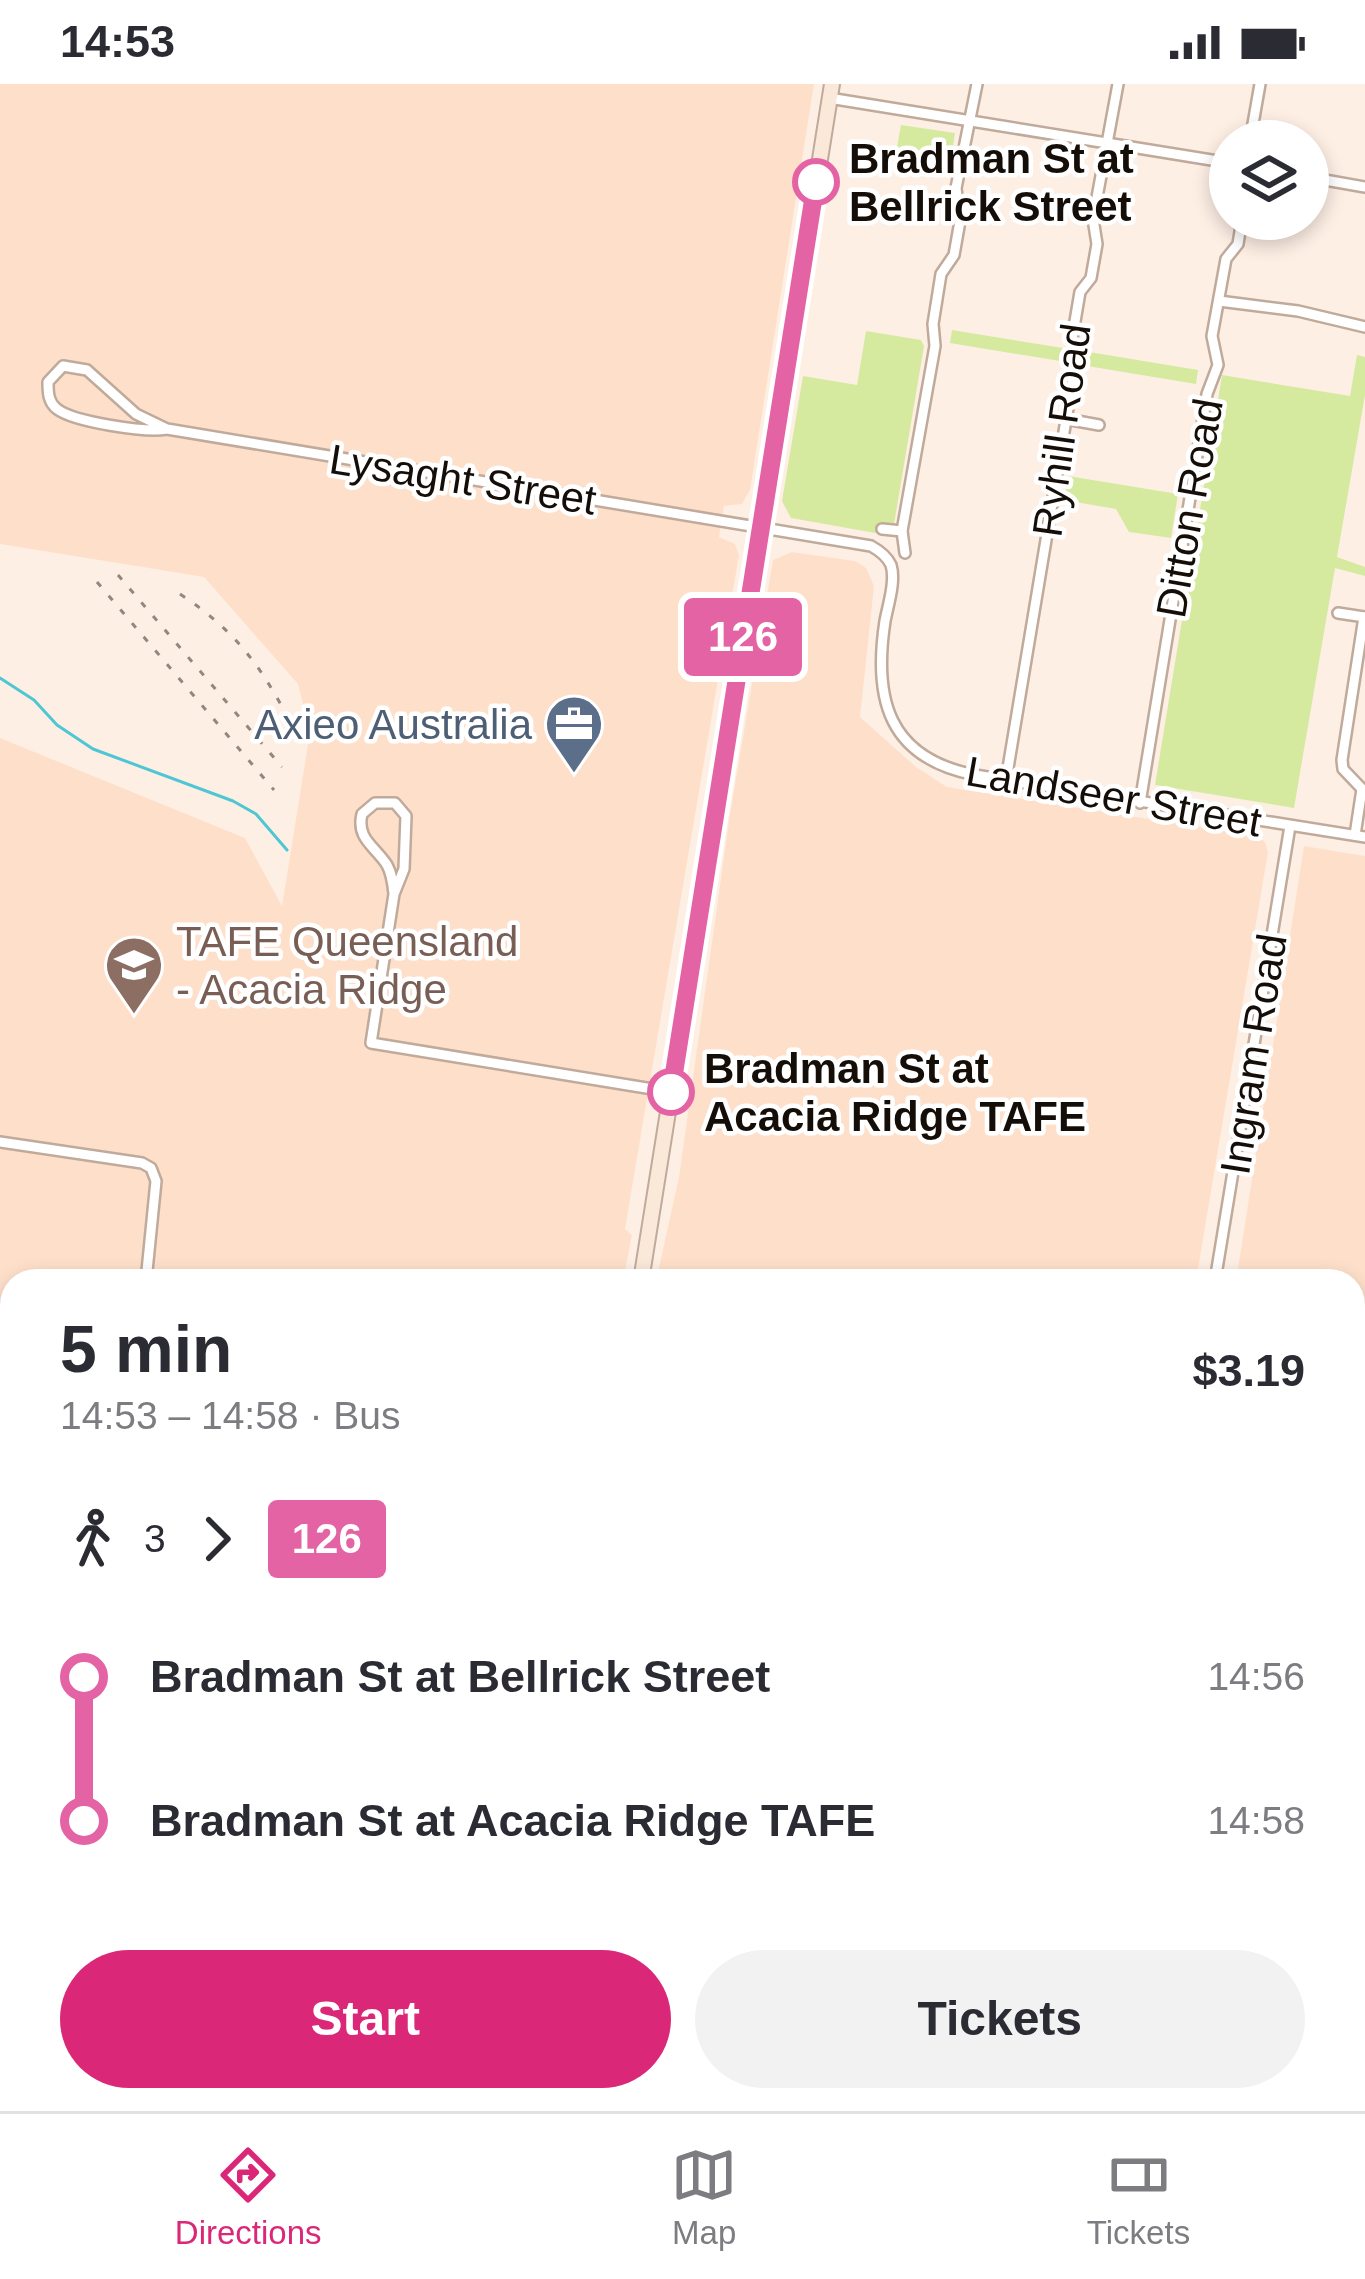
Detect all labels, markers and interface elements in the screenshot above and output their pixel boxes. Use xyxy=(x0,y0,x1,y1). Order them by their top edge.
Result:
text: 14:53 xyxy=(60,16,175,67)
map controls xyxy=(1209,120,1329,240)
button: layers xyxy=(1209,120,1329,240)
place label: Bradman St at Bellrick Street xyxy=(849,135,1134,230)
marker: Bradman St at Bellrick Street xyxy=(794,160,838,204)
street label: Ryhill Road xyxy=(1023,320,1100,540)
street label: Ditton Road xyxy=(1147,395,1232,621)
street label: Lysaght Street xyxy=(326,435,600,524)
line badge: 126 xyxy=(674,598,812,676)
text: 126 xyxy=(708,613,778,660)
office icon: Axieo Australia xyxy=(543,693,605,775)
place label: Axieo Australia xyxy=(254,701,533,748)
street label: Landseer Street xyxy=(963,747,1265,846)
place label: TAFE Queensland - Acacia Ridge xyxy=(176,918,518,1013)
street label: Ingram Road xyxy=(1211,930,1296,1178)
school or university icon: TAFE Queensland - Acacia Ridge xyxy=(103,934,165,1016)
place label: Bradman St at Acacia Ridge TAFE xyxy=(704,1045,1086,1140)
marker: Bradman St at Acacia Ridge TAFE xyxy=(649,1070,693,1114)
text: 5 min xyxy=(60,1312,232,1386)
text: $3.19 xyxy=(1192,1345,1305,1396)
text: 14:53 – 14:58 · Bus xyxy=(60,1394,400,1437)
icon: walk xyxy=(60,1506,126,1572)
icon: forward xyxy=(184,1506,250,1572)
text: 126 xyxy=(292,1515,362,1562)
text: 3 xyxy=(144,1517,166,1560)
text: Bradman St at Bellrick Street xyxy=(150,1651,770,1702)
text: 14:56 xyxy=(1207,1655,1305,1698)
text: Bradman St at Acacia Ridge TAFE xyxy=(150,1795,875,1846)
text: 14:58 xyxy=(1207,1799,1305,1842)
button: Start xyxy=(60,1950,671,2088)
button: Tickets xyxy=(695,1950,1305,2088)
tab: Directions xyxy=(175,2142,322,2252)
tab: Map xyxy=(671,2142,737,2252)
tab: Tickets xyxy=(1087,2142,1190,2252)

